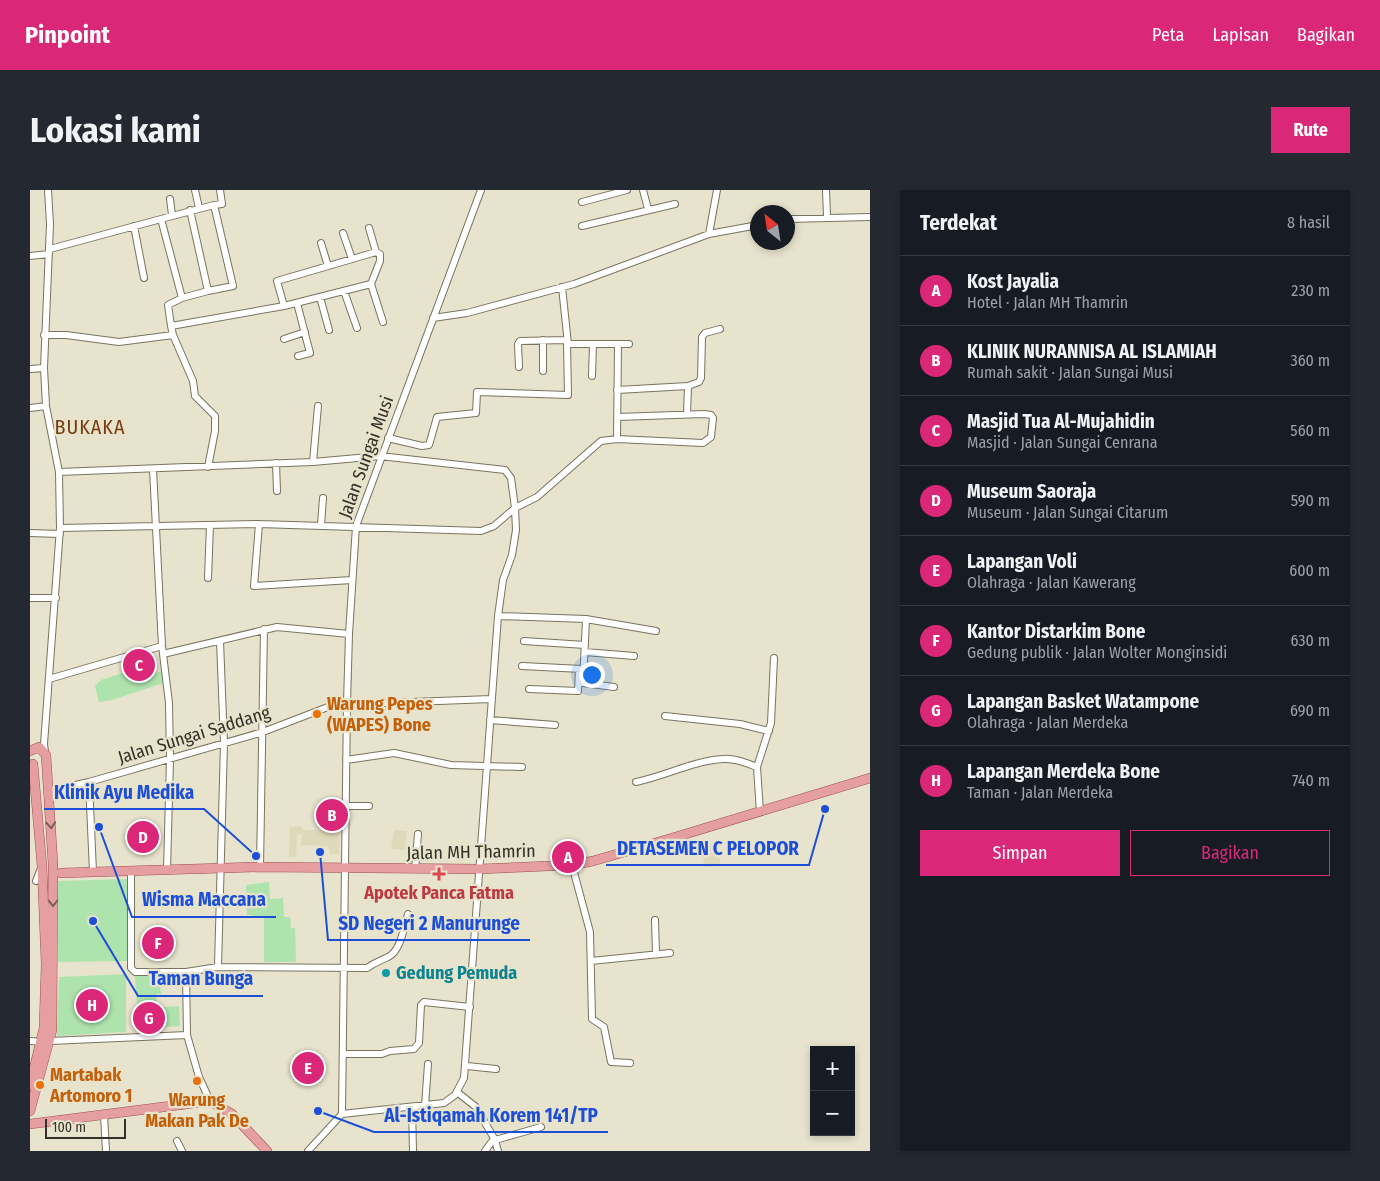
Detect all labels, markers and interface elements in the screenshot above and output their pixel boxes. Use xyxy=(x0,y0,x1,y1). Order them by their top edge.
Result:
text: Pinpoint xyxy=(25,21,110,49)
text: Peta xyxy=(1152,24,1184,46)
text: Lapisan xyxy=(1212,24,1269,46)
text: Bagikan xyxy=(1297,24,1355,46)
button: Rute xyxy=(1271,107,1350,153)
text: Lokasi kami xyxy=(30,109,201,151)
north arrow xyxy=(750,205,795,250)
text: Terdekat xyxy=(920,210,997,236)
text: 8 hasil xyxy=(1287,213,1330,232)
text: Kost Jayalia xyxy=(967,270,1059,293)
text: A xyxy=(932,281,940,300)
text: 230 m xyxy=(1291,281,1330,300)
text: Hotel · Jalan MH Thamrin xyxy=(967,293,1128,312)
text: KLINIK NURANNISA AL ISLAMIAH xyxy=(967,340,1217,363)
text: B xyxy=(932,351,940,370)
text: 360 m xyxy=(1290,351,1330,370)
text: Rumah sakit · Jalan Sungai Musi xyxy=(967,363,1173,382)
street label: Jalan Sungai Musi xyxy=(334,393,398,521)
text: Masjid Tua Al-Mujahidin xyxy=(967,410,1155,433)
district label: BUKAKA xyxy=(55,415,125,439)
text: C xyxy=(932,421,940,440)
text: 560 m xyxy=(1290,421,1330,440)
text: Masjid · Jalan Sungai Cenrana xyxy=(967,433,1158,452)
text: Museum Saoraja xyxy=(967,480,1096,503)
text: D xyxy=(931,491,941,510)
text: 590 m xyxy=(1291,491,1330,510)
text: Museum · Jalan Sungai Citarum xyxy=(967,503,1168,522)
text: Lapangan Voli xyxy=(967,550,1077,573)
text: E xyxy=(932,561,940,580)
text: 600 m xyxy=(1289,561,1330,580)
text: Olahraga · Jalan Kawerang xyxy=(967,573,1136,592)
text: Kantor Distarkim Bone xyxy=(967,620,1146,643)
text: F xyxy=(932,631,940,650)
text: 630 m xyxy=(1291,631,1330,650)
text: Gedung publik · Jalan Wolter Monginsidi xyxy=(967,643,1227,662)
pin: C xyxy=(123,646,155,684)
your location xyxy=(579,662,605,688)
text: Lapangan Basket Watampone xyxy=(967,690,1199,713)
place label: Warung Pepes (WAPES) Bone xyxy=(327,693,433,736)
street label: Jalan Sungai Saddang xyxy=(115,701,273,769)
text: G xyxy=(931,701,941,720)
text: 690 m xyxy=(1290,701,1330,720)
marker: Warung Pepes (WAPES) Bone xyxy=(311,708,323,720)
text: Olahraga · Jalan Merdeka xyxy=(967,713,1128,732)
text: Lapangan Merdeka Bone xyxy=(967,760,1160,783)
text: H xyxy=(931,771,941,790)
text: 740 m xyxy=(1292,771,1330,790)
callout: Klinik Ayu Medika xyxy=(44,775,204,809)
text: Klinik Ayu Medika xyxy=(54,781,194,804)
text: Taman · Jalan Merdeka xyxy=(967,783,1113,802)
pin: B xyxy=(316,796,348,834)
pin: D xyxy=(127,818,159,856)
one-way arrow xyxy=(45,821,56,829)
button: Simpan xyxy=(920,830,1120,876)
button: Bagikan xyxy=(1130,830,1330,876)
callout: DETASEMEN C PELOPOR xyxy=(606,831,809,865)
text: DETASEMEN C PELOPOR xyxy=(617,837,799,860)
pin: A xyxy=(552,838,584,876)
street label: Jalan MH Thamrin xyxy=(406,840,536,864)
marker: Apotek Panca Fatma xyxy=(433,868,445,880)
place label: Apotek Panca Fatma xyxy=(363,882,514,904)
callout: Wisma Maccana xyxy=(132,883,276,917)
text: Wisma Maccana xyxy=(142,888,266,911)
one-way arrow xyxy=(48,900,58,907)
callout: SD Negeri 2 Manurunge xyxy=(328,906,530,940)
text: SD Negeri 2 Manurunge xyxy=(338,912,520,935)
pin: F xyxy=(142,924,174,962)
callout: Taman Bunga xyxy=(138,962,263,996)
place label: Gedung Pemuda xyxy=(396,962,517,984)
text: Taman Bunga xyxy=(149,967,253,990)
marker: Gedung Pemuda xyxy=(380,967,392,979)
pin: H xyxy=(76,986,108,1024)
pin: G xyxy=(133,999,165,1037)
map controls xyxy=(810,1046,855,1136)
button: + xyxy=(810,1046,855,1091)
pin: E xyxy=(292,1049,324,1087)
place label: Martabak Artomoro 1 xyxy=(49,1064,132,1107)
marker: Warung Makan Pak De xyxy=(191,1075,203,1087)
marker: Martabak Artomoro 1 xyxy=(34,1079,46,1091)
place label: Warung Makan Pak De xyxy=(145,1089,249,1132)
button: − xyxy=(810,1091,855,1136)
callout: Al-Istiqamah Korem 141/TP xyxy=(374,1098,608,1132)
text: Al-Istiqamah Korem 141/TP xyxy=(383,1104,598,1127)
scale bar xyxy=(45,1116,126,1139)
text: 100 m xyxy=(52,1119,86,1136)

